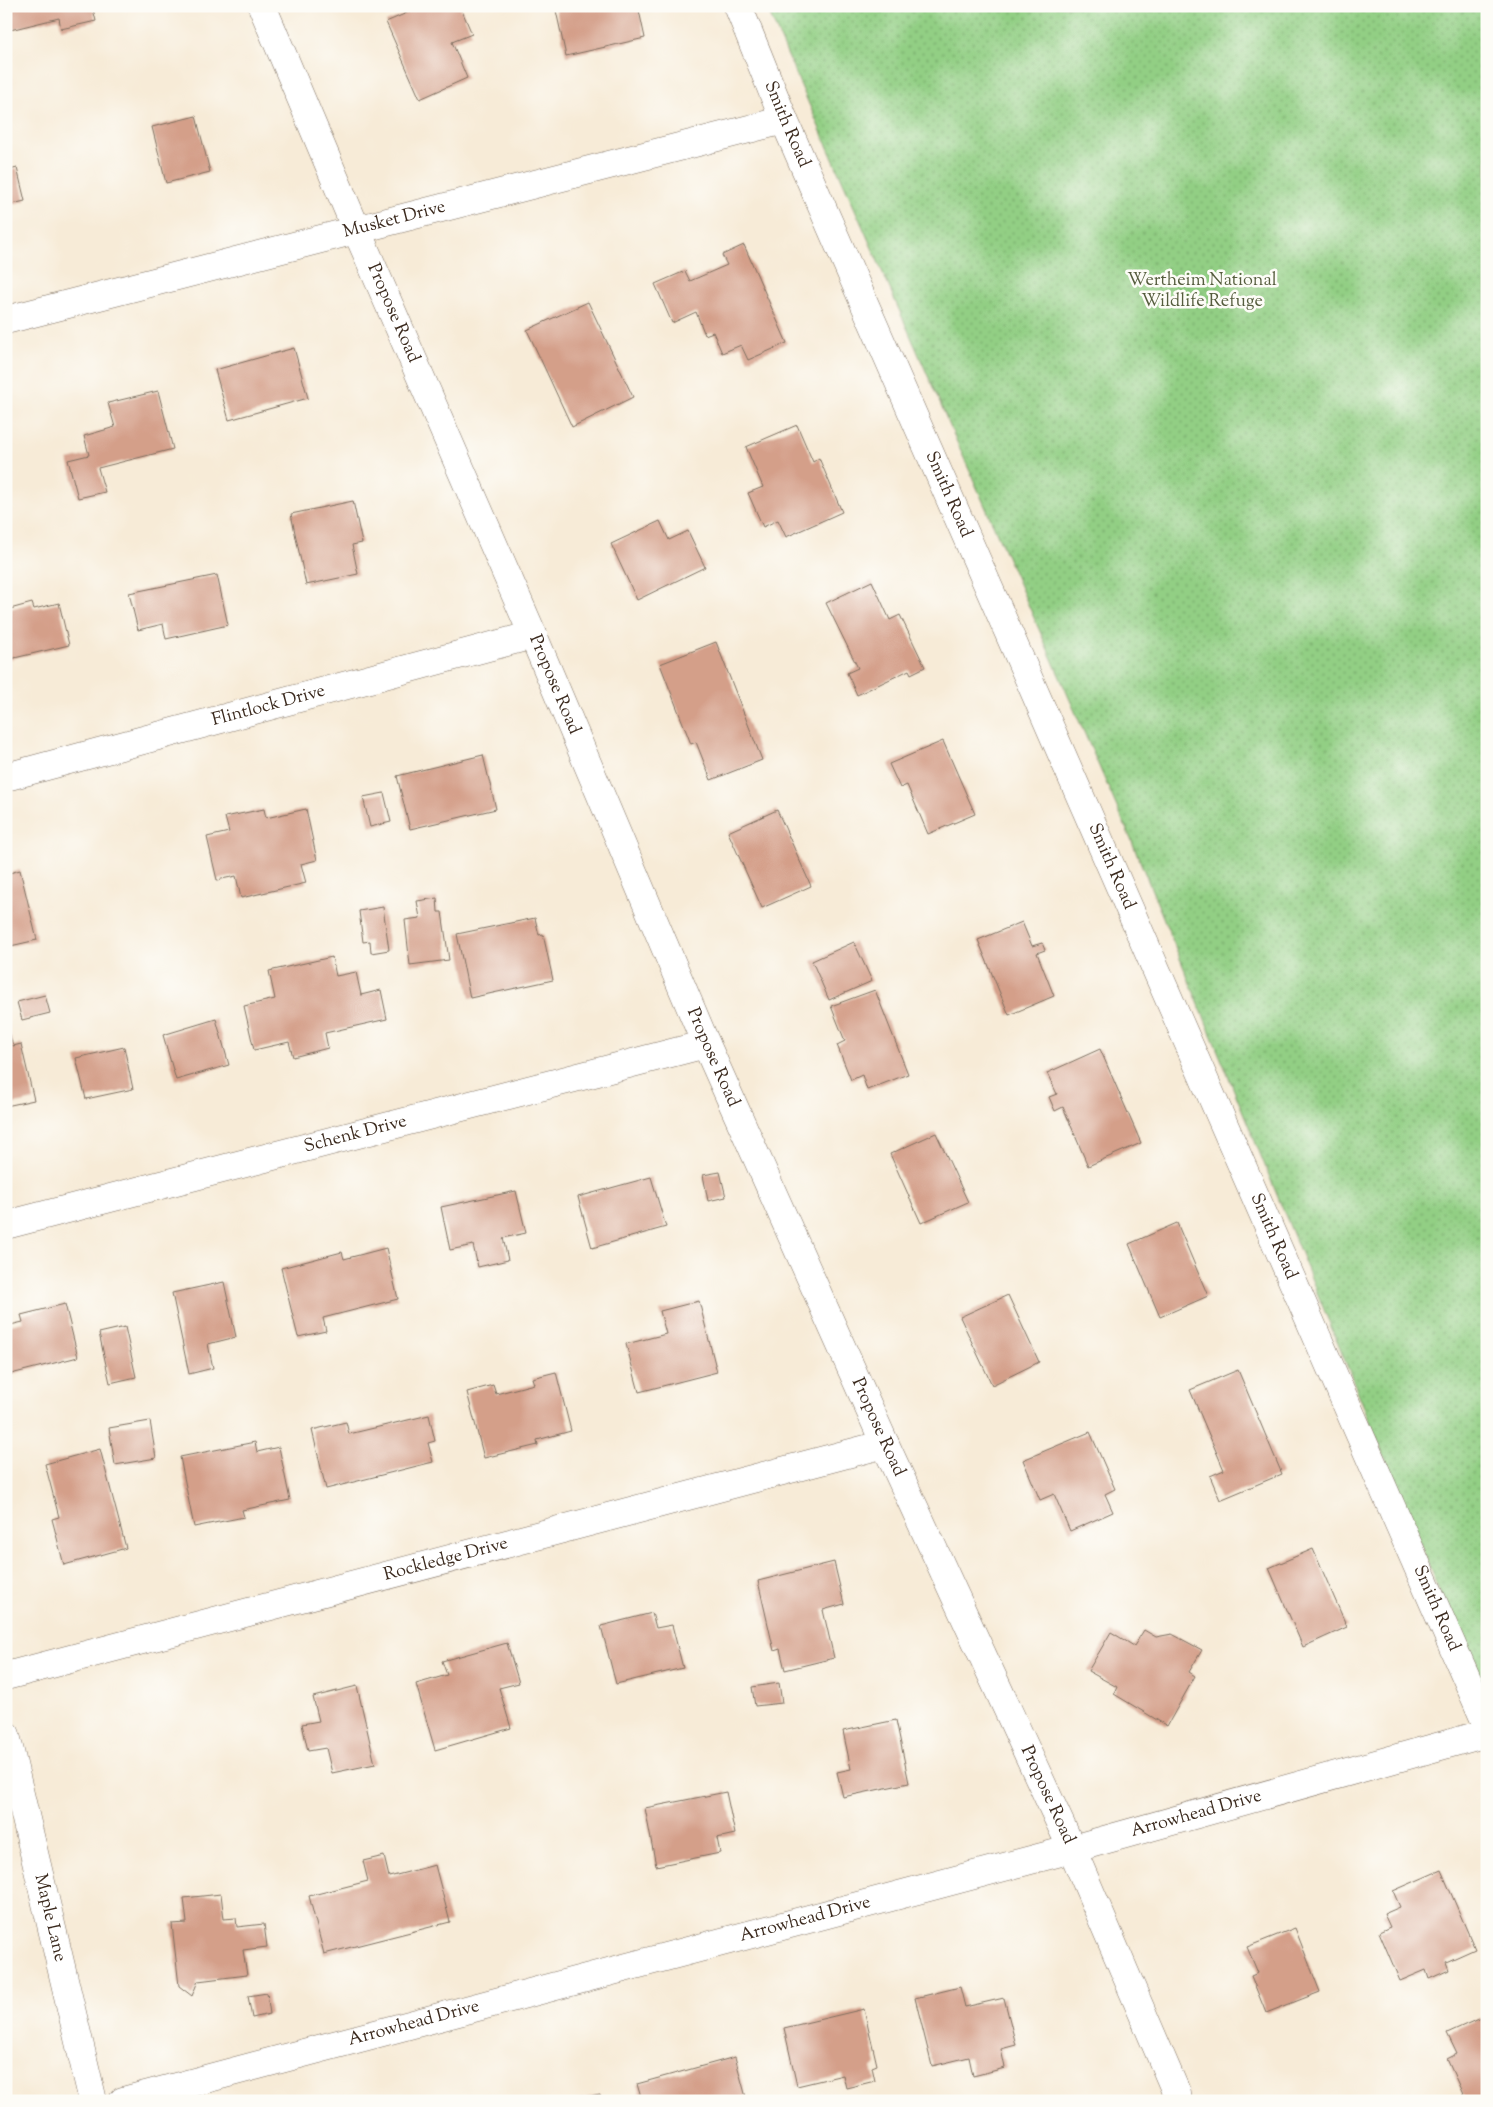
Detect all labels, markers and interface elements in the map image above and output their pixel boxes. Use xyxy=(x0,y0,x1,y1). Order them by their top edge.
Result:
street label: Smith Road xyxy=(757,77,816,172)
street label: Musket Drive xyxy=(340,195,448,246)
street label: Propose Road xyxy=(360,260,426,367)
park label: Wertheim National Wildlife Refuge xyxy=(1127,268,1277,315)
street label: Smith Road xyxy=(918,447,978,542)
street label: Propose Road xyxy=(521,631,587,739)
street label: Flintlock Drive xyxy=(209,679,328,734)
street label: Smith Road xyxy=(1081,819,1141,914)
street label: Propose Road xyxy=(679,1004,746,1111)
street label: Schenk Drive xyxy=(301,1109,410,1160)
street label: Smith Road xyxy=(1243,1189,1303,1284)
street label: Propose Road xyxy=(844,1374,911,1481)
street label: Rockledge Drive xyxy=(381,1531,511,1589)
street label: Smith Road xyxy=(1406,1561,1466,1656)
street label: Propose Road xyxy=(1013,1742,1081,1849)
street label: Arrowhead Drive xyxy=(1128,1784,1265,1845)
street label: Maple Lane xyxy=(26,1871,72,1965)
street label: Arrowhead Drive xyxy=(737,1890,874,1950)
street label: Arrowhead Drive xyxy=(346,1994,482,2054)

